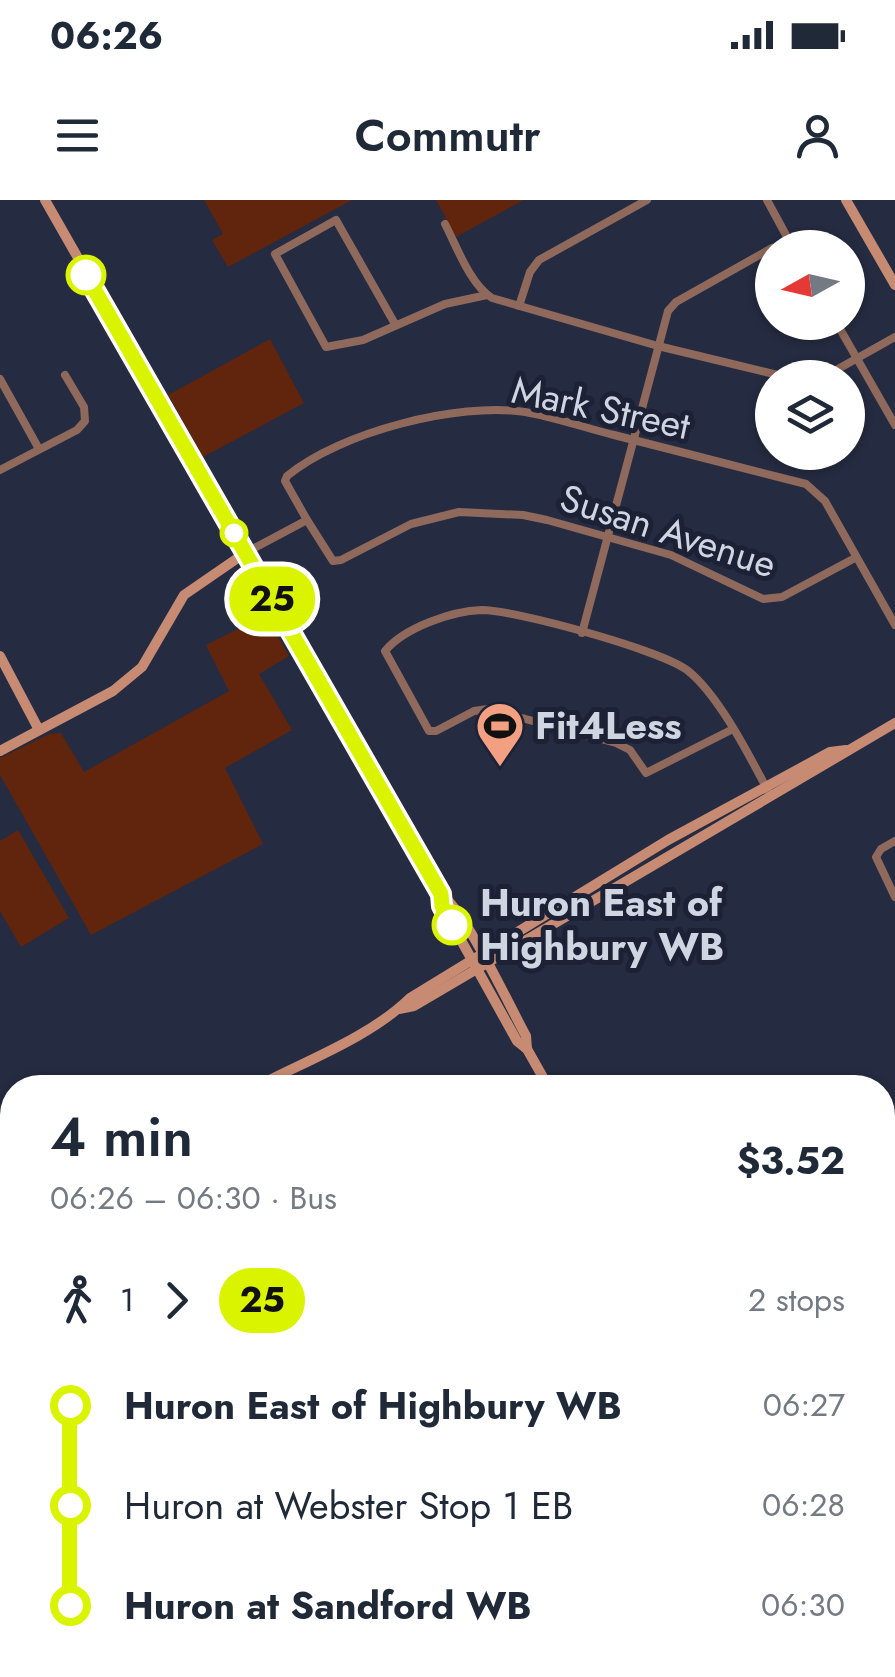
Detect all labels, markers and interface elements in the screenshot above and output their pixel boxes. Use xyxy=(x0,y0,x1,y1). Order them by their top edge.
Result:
text: 06:26 xyxy=(50,8,163,63)
text: Commutr xyxy=(355,103,540,168)
icon: menu xyxy=(50,108,105,163)
icon: person xyxy=(790,108,845,163)
north arrow xyxy=(755,230,865,340)
map controls xyxy=(755,230,865,470)
unlabelled marker xyxy=(67,256,105,294)
button: layers xyxy=(755,360,865,470)
street label: Mark Street xyxy=(507,362,695,453)
street label: Susan Avenue xyxy=(553,470,783,591)
unlabelled marker xyxy=(221,520,247,546)
line badge: 25 xyxy=(227,566,317,632)
text: 25 xyxy=(249,574,295,624)
place label: Fit4Less xyxy=(535,698,682,753)
sports icon: Fit4Less xyxy=(474,700,526,768)
place label: Huron East of Highbury WB xyxy=(480,875,724,974)
marker: Huron East of Highbury WB xyxy=(433,906,471,944)
text: 4 min xyxy=(50,1097,193,1177)
text: $3.52 xyxy=(737,1133,845,1188)
text: 06:26 – 06:30 · Bus xyxy=(50,1175,337,1221)
icon: walk xyxy=(50,1273,105,1328)
icon: forward xyxy=(149,1273,204,1328)
text: 25 xyxy=(239,1275,285,1325)
text: 1 xyxy=(120,1277,134,1323)
text: 2 stops xyxy=(748,1277,845,1323)
text: Huron East of Highbury WB xyxy=(124,1378,622,1433)
text: 06:27 xyxy=(763,1382,845,1428)
text: Huron at Webster Stop 1 EB xyxy=(124,1478,573,1533)
text: 06:28 xyxy=(762,1482,845,1528)
text: Huron at Sandford WB xyxy=(124,1578,532,1633)
text: 06:30 xyxy=(761,1582,845,1628)

